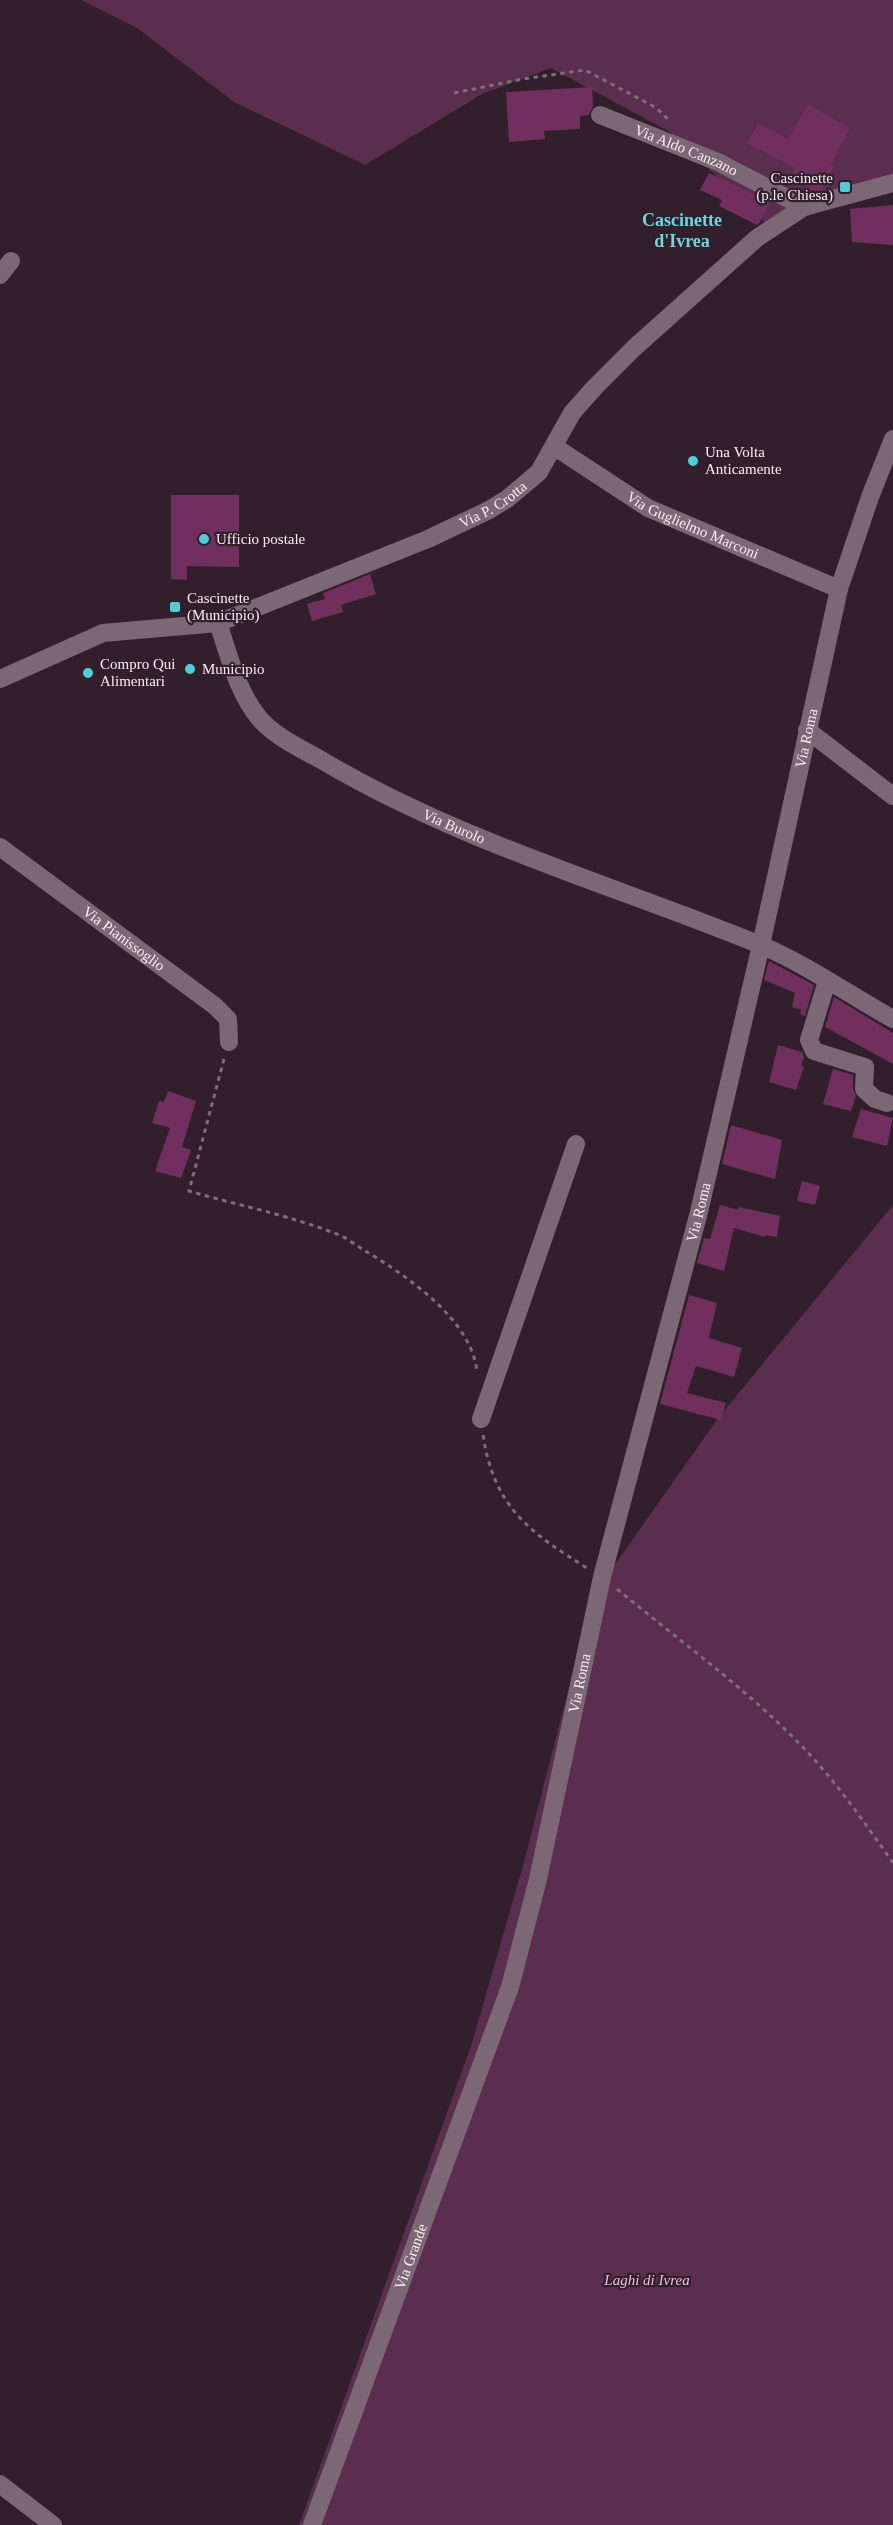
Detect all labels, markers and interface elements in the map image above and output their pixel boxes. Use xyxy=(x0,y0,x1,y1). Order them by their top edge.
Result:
street label: Via Aldo Canzano xyxy=(632,122,740,179)
place label: Cascinette (p.le Chiesa) xyxy=(756,170,833,204)
marker: Cascinette (p.le Chiesa) xyxy=(838,180,852,194)
district label: Cascinette d'Ivrea xyxy=(642,210,722,251)
place label: Una Volta Anticamente xyxy=(705,444,782,477)
marker: Una Volta Anticamente xyxy=(686,454,700,468)
street label: Via P. Crotta xyxy=(457,478,530,531)
street label: Via Guglielmo Marconi xyxy=(624,488,761,562)
place label: Ufficio postale xyxy=(216,531,306,547)
marker: Ufficio postale xyxy=(197,532,211,546)
place label: Cascinette (Municipio) xyxy=(187,590,260,624)
marker: Cascinette (Municipio) xyxy=(168,600,182,614)
place label: Compro Qui Alimentari xyxy=(100,656,175,689)
place label: Municipio xyxy=(202,661,265,677)
marker: Municipio xyxy=(183,662,197,676)
marker: Compro Qui Alimentari xyxy=(81,666,95,680)
street label: Via Roma xyxy=(792,707,821,769)
street label: Via Burolo xyxy=(420,806,487,847)
street label: Via Pianissoglio xyxy=(80,903,168,974)
street label: Via Roma xyxy=(683,1181,714,1243)
street label: Via Roma xyxy=(565,1652,594,1714)
street label: Via Grande xyxy=(391,2221,430,2292)
park label: Laghi di Ivrea xyxy=(603,2272,690,2288)

